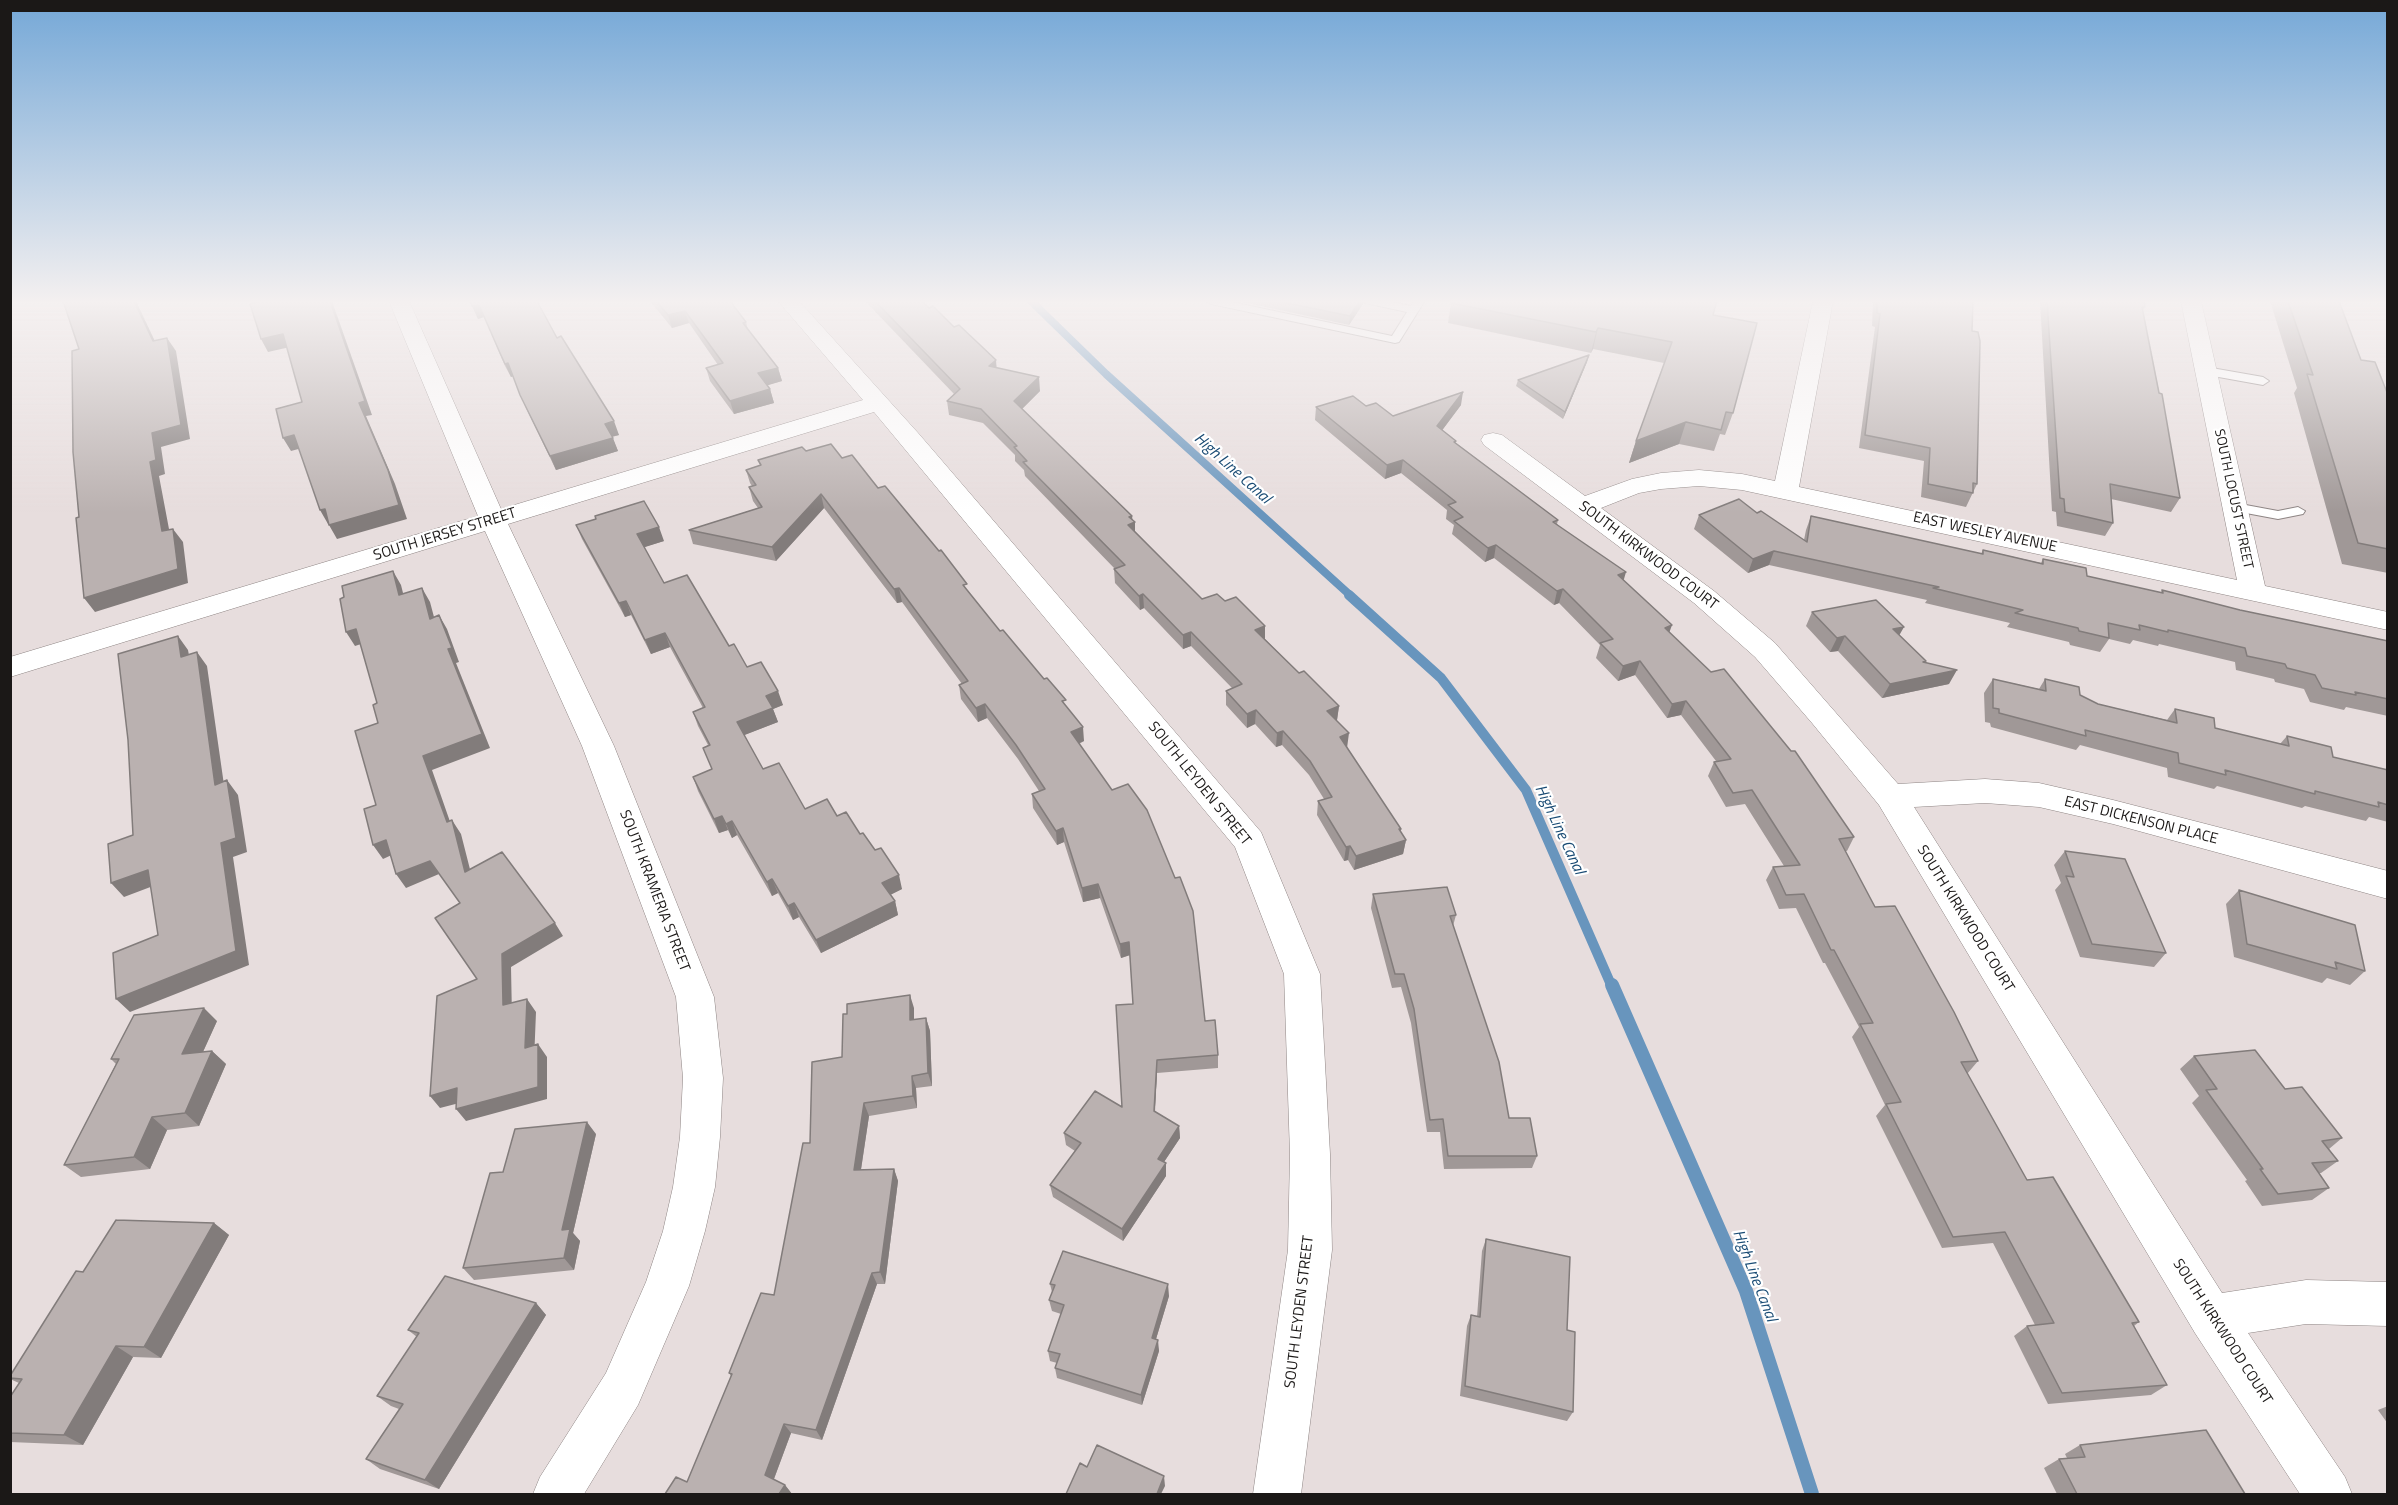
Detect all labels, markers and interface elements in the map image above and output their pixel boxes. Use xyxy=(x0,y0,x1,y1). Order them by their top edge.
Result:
street label: SOUTH LOCUST STREET xyxy=(2210,428,2256,570)
water label: High Line Canal xyxy=(1190,430,1274,508)
street label: SOUTH KIRKWOOD COURT xyxy=(1575,498,1721,614)
street label: SOUTH JERSEY STREET xyxy=(371,505,519,565)
street label: EAST WESLEY AVENUE xyxy=(1911,509,2059,557)
street label: SOUTH LEYDEN STREET xyxy=(1144,719,1254,849)
water label: High Line Canal xyxy=(1530,782,1588,878)
street label: EAST DICKENSON PLACE xyxy=(2062,793,2220,849)
street label: SOUTH KRAMERIA STREET xyxy=(615,808,693,974)
street label: SOUTH KIRKWOOD COURT xyxy=(1912,842,2018,996)
water label: High Line Canal xyxy=(1728,1227,1780,1325)
street label: SOUTH LEYDEN STREET xyxy=(1282,1235,1318,1389)
street label: SOUTH KIRKWOOD COURT xyxy=(2168,1256,2276,1408)

